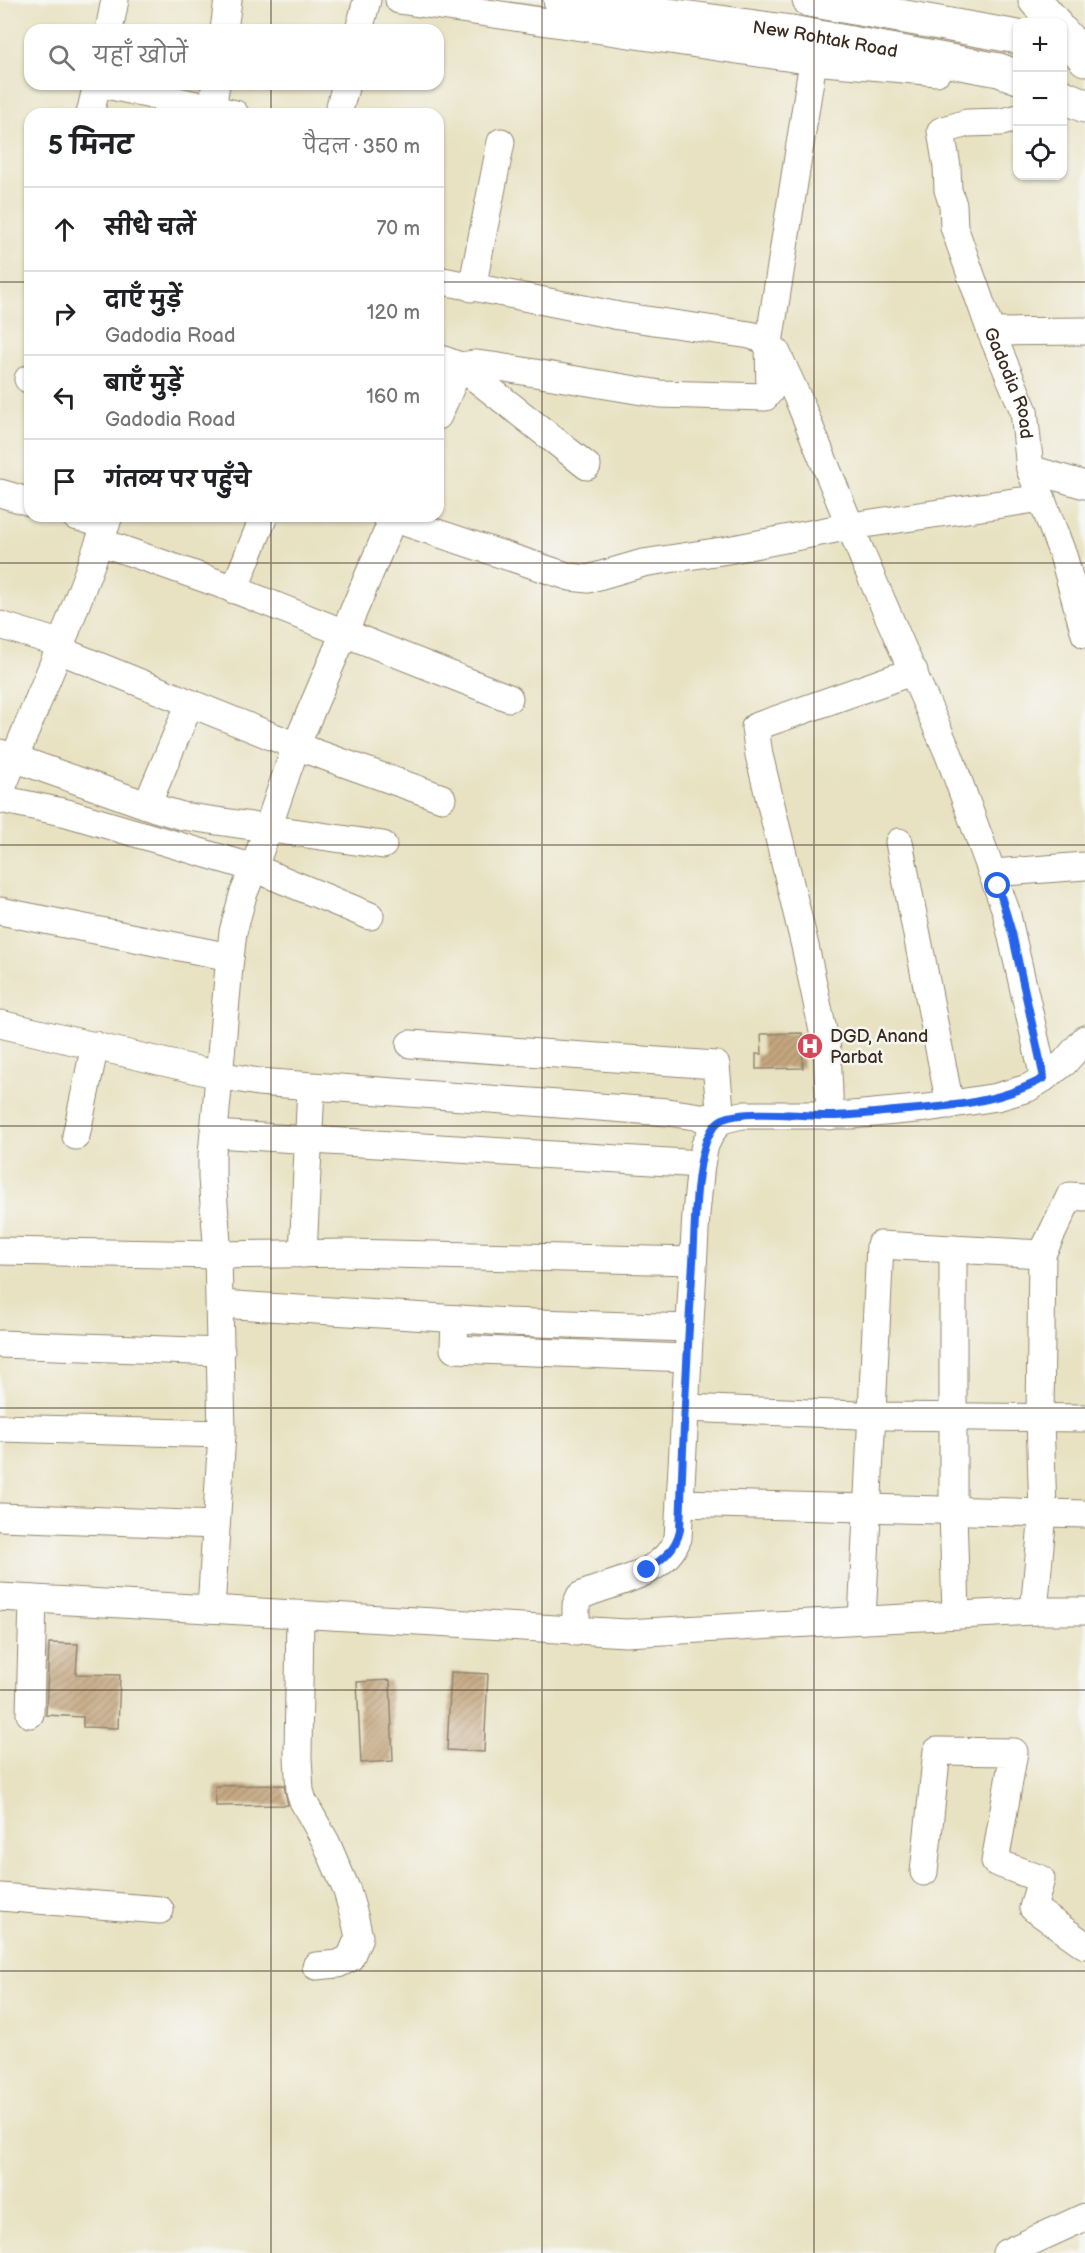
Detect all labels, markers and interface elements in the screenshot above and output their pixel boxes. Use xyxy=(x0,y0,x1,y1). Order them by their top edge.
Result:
street label: New Rohtak Road xyxy=(751,17,899,62)
map controls xyxy=(1013,18,1067,180)
button: + xyxy=(1013,18,1067,72)
search box xyxy=(24,24,444,90)
icon: search xyxy=(45,41,78,74)
text: यहाँ खोजें xyxy=(93,43,188,70)
button: − xyxy=(1013,72,1067,126)
button: locate xyxy=(1013,126,1067,180)
text: 5 मिनट xyxy=(48,131,133,162)
text: पैदल · 350 m xyxy=(303,135,420,159)
icon: ahead xyxy=(48,213,81,246)
text: सीधे चलें xyxy=(105,215,195,242)
text: 70 m xyxy=(376,217,420,241)
text: दाएँ मुड़ें xyxy=(105,287,182,314)
icon: right xyxy=(48,297,81,330)
text: 120 m xyxy=(367,301,420,325)
text: Gadodia Road xyxy=(105,324,235,348)
street label: Gadodia Road xyxy=(979,324,1037,440)
text: बाएँ मुड़ें xyxy=(105,371,183,398)
icon: left xyxy=(48,381,81,414)
text: 160 m xyxy=(366,385,420,409)
text: Gadodia Road xyxy=(105,408,235,432)
icon: arrive xyxy=(48,465,81,498)
text: गंतव्य पर पहुँचे xyxy=(105,467,251,494)
route start xyxy=(984,872,1010,898)
place label: DGD, Anand Parbat xyxy=(830,1026,928,1068)
hospital icon: DGD, Anand Parbat xyxy=(795,1031,825,1061)
route end xyxy=(633,1556,659,1582)

